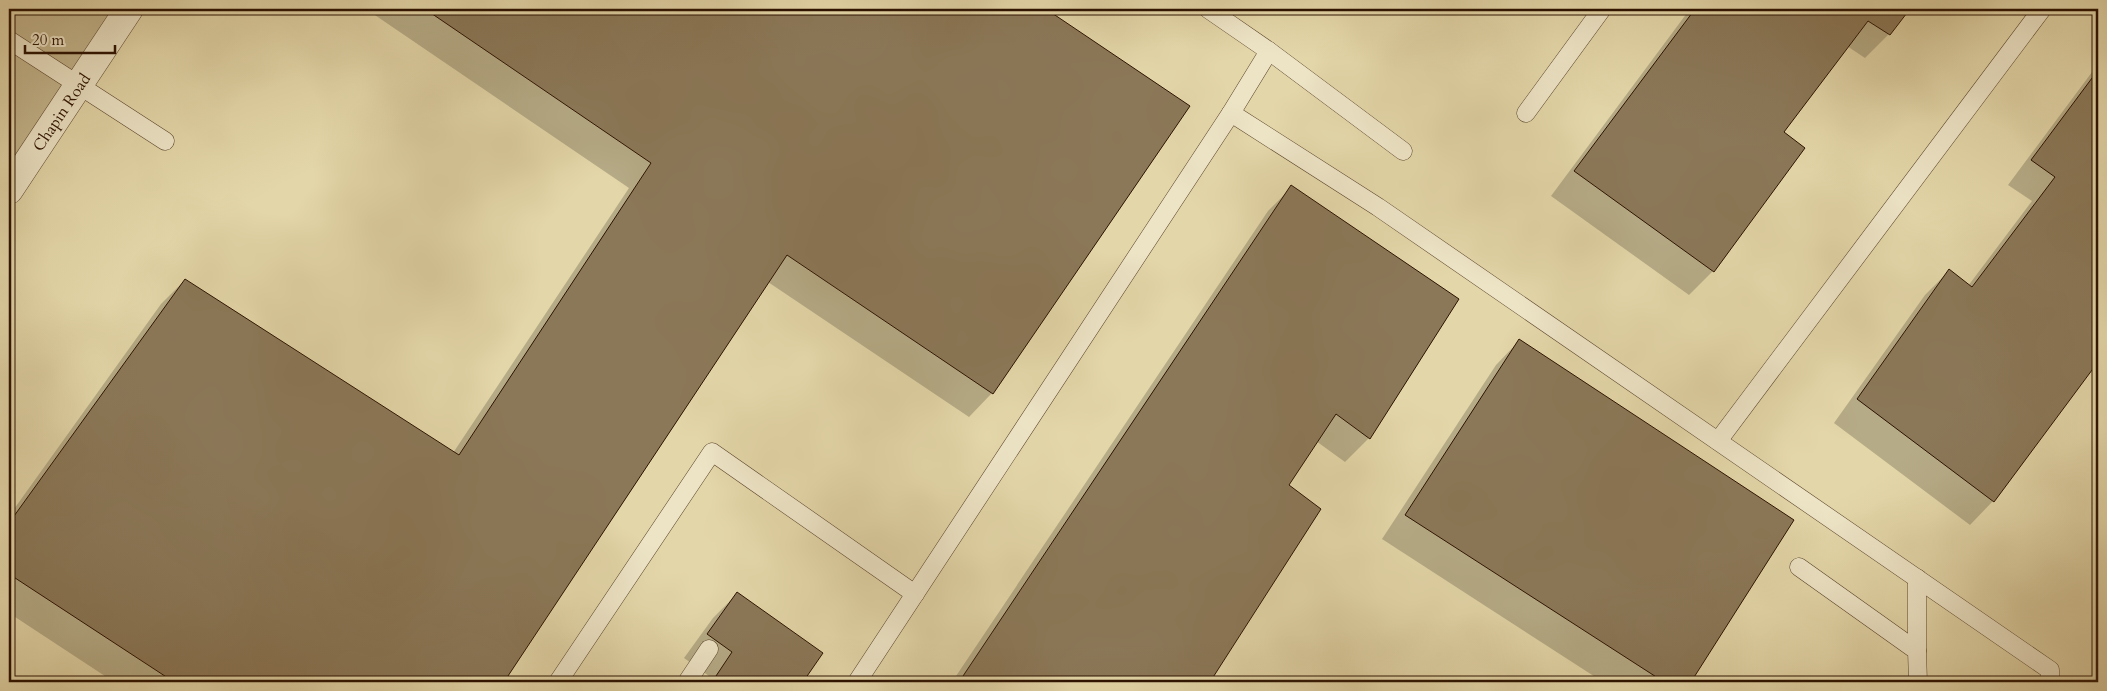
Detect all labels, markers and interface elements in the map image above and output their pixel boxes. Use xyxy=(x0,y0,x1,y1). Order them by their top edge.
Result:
scale bar xyxy=(25,22,115,54)
text: 20 m xyxy=(32,30,64,50)
street label: Chapin Road xyxy=(28,69,96,156)

